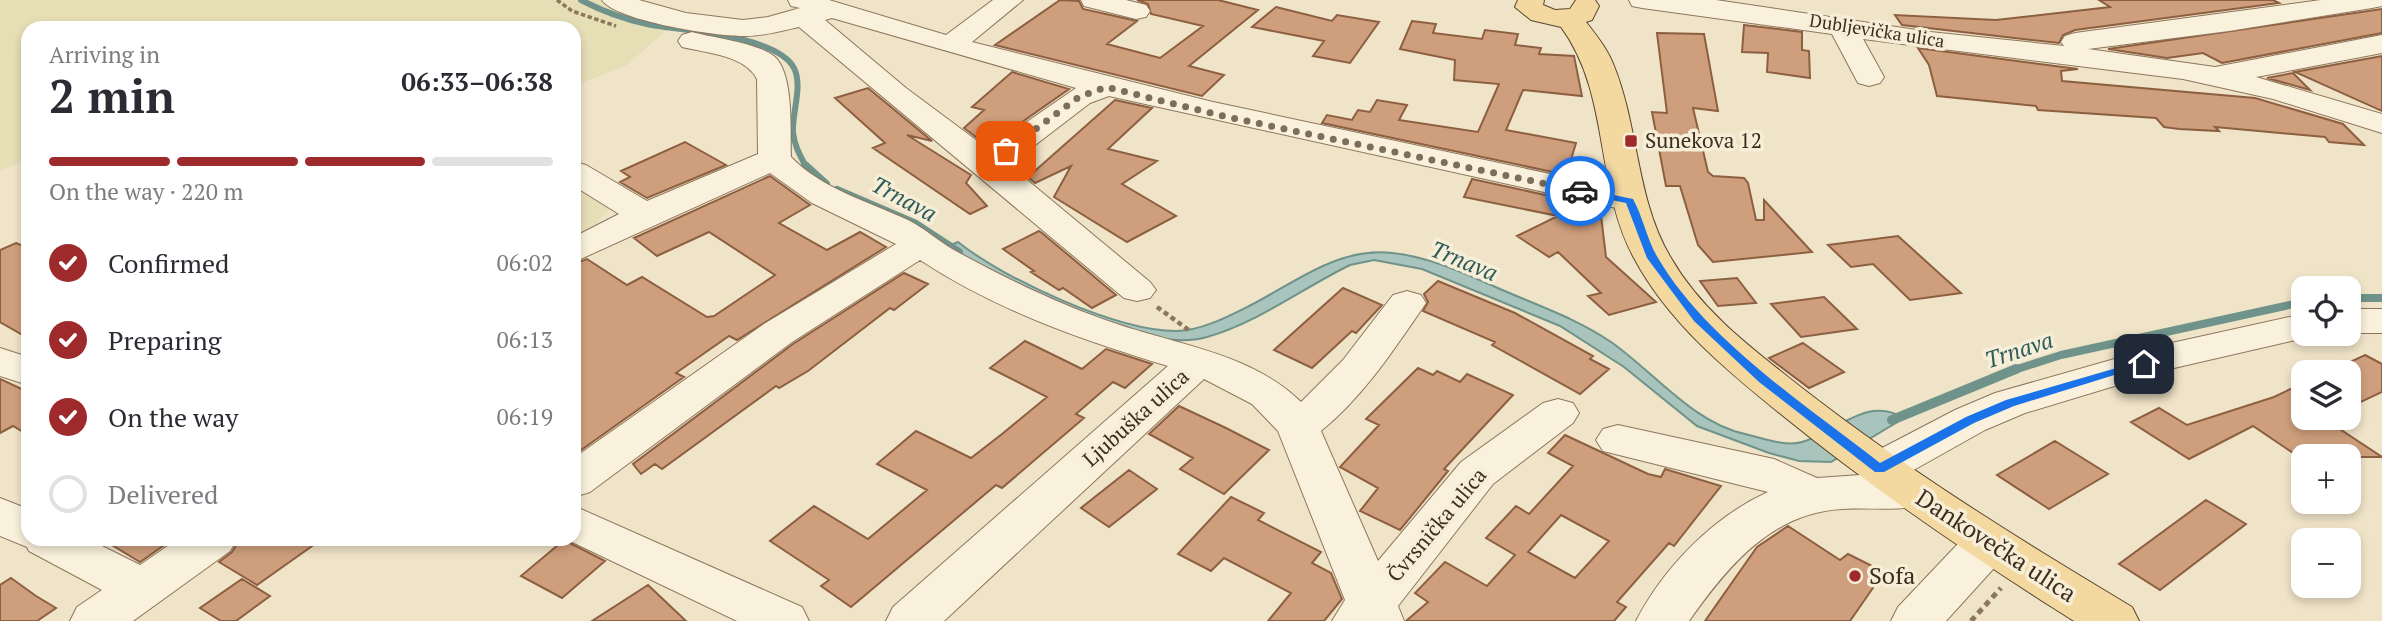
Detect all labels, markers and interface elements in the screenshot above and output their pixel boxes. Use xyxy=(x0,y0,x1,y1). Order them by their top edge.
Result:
street label: Dubljevička ulica xyxy=(1808,7,1946,53)
text: Arriving in xyxy=(49,39,160,70)
text: 06:33–06:38 xyxy=(401,64,553,98)
text: 2 min xyxy=(49,65,175,126)
pin xyxy=(976,121,1036,181)
place label: Sunekova 12 xyxy=(1645,126,1762,154)
icon: bag xyxy=(987,132,1025,170)
marker: Sunekova 12 xyxy=(1623,133,1639,149)
courier xyxy=(1545,156,1615,226)
water label: Trnava xyxy=(866,168,942,229)
icon: car xyxy=(1561,172,1599,210)
text: On the way · 220 m xyxy=(49,176,243,207)
water label: Trnava xyxy=(1426,233,1502,288)
icon: check xyxy=(49,244,87,282)
text: Confirmed xyxy=(108,246,229,280)
text: 06:02 xyxy=(496,247,553,278)
map controls xyxy=(2291,276,2361,598)
button: locate xyxy=(2291,276,2361,346)
icon: check xyxy=(49,321,87,359)
text: Preparing xyxy=(108,323,221,357)
text: 06:13 xyxy=(496,324,553,355)
water label: Trnava xyxy=(1981,324,2057,375)
pin xyxy=(2114,334,2174,394)
icon: home xyxy=(2125,345,2163,383)
button: layers xyxy=(2291,360,2361,430)
street label: Ljubuška ulica xyxy=(1076,362,1195,472)
icon: check xyxy=(49,398,87,436)
text: On the way xyxy=(108,400,239,434)
text: 06:19 xyxy=(496,401,553,432)
button: + xyxy=(2291,444,2361,514)
street label: Čvrsnička ulica xyxy=(1380,461,1493,587)
text: Delivered xyxy=(108,477,218,511)
street label: Dankovečka ulica xyxy=(1910,481,2083,609)
button: − xyxy=(2291,528,2361,598)
place label: Sofa xyxy=(1869,559,1915,591)
marker: Sofa xyxy=(1847,568,1863,584)

